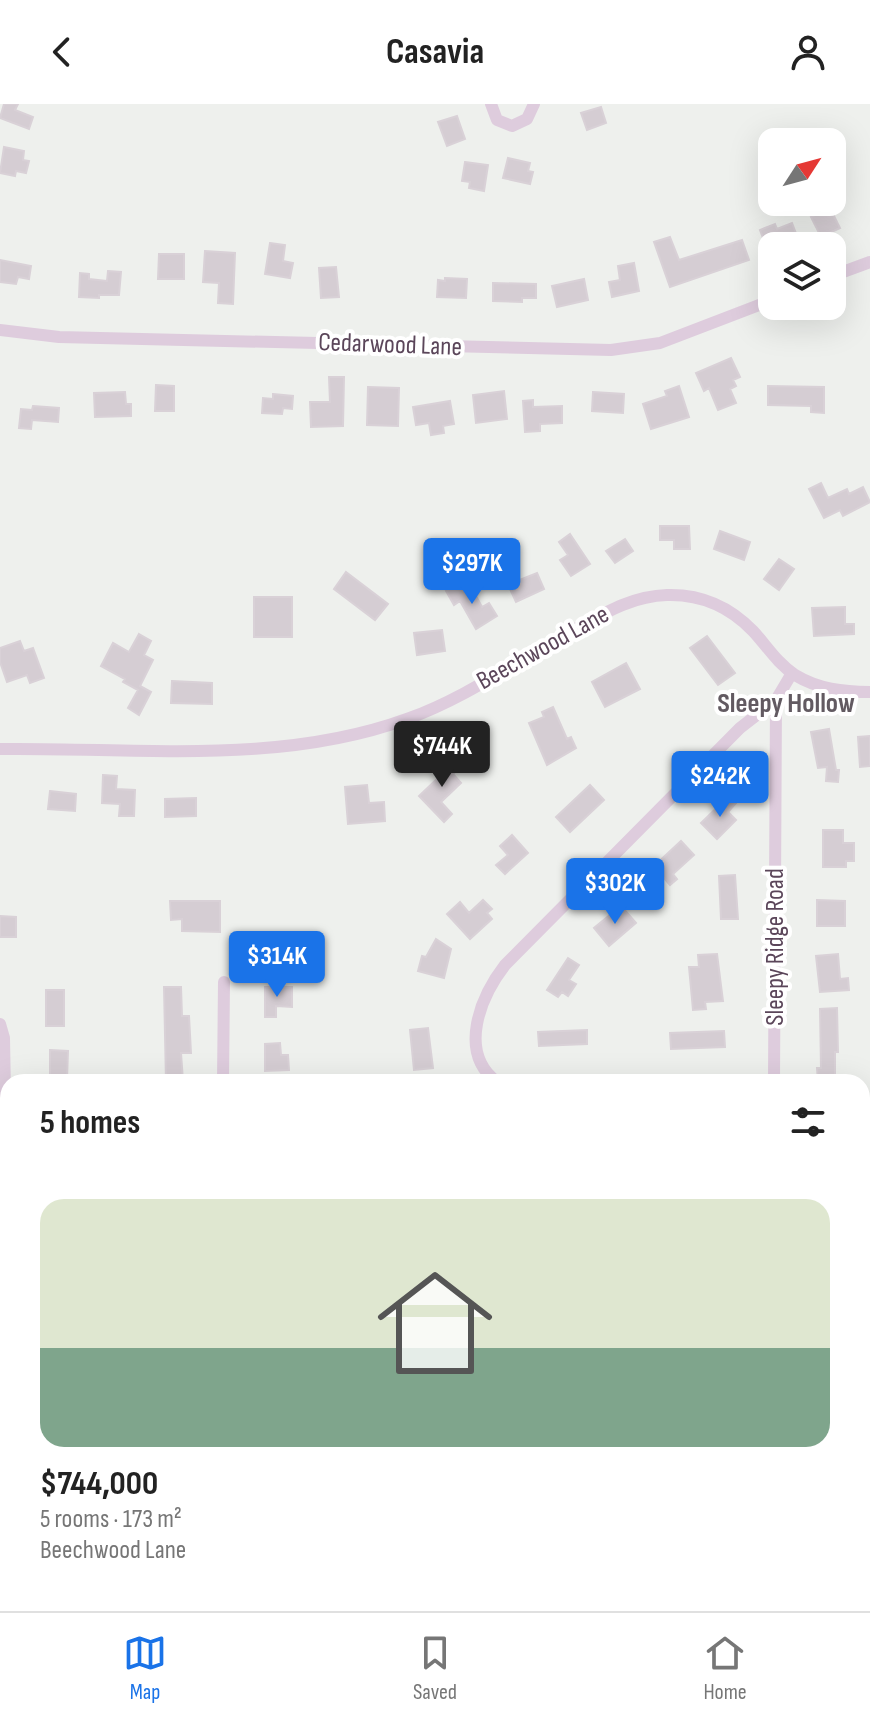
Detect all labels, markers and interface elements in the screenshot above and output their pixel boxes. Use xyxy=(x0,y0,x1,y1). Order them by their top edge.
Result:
icon: back xyxy=(40,30,84,74)
icon: person xyxy=(786,30,830,74)
text: Casavia xyxy=(386,31,484,74)
north arrow xyxy=(758,128,846,216)
map controls xyxy=(758,128,846,320)
button: layers xyxy=(758,232,846,320)
street label: Cedarwood Lane xyxy=(318,327,462,363)
pin: $297K xyxy=(416,538,528,606)
text: $297K xyxy=(441,548,503,579)
street label: Beechwood Lane xyxy=(472,599,614,697)
district label: Sleepy Hollow xyxy=(717,687,855,720)
pin: $744K xyxy=(386,721,498,789)
text: $744K xyxy=(412,731,472,762)
pin: $242K xyxy=(664,751,776,819)
text: $242K xyxy=(690,761,750,792)
pin: $302K xyxy=(559,858,671,926)
text: $302K xyxy=(584,868,646,899)
street label: Sleepy Ridge Road xyxy=(760,868,791,1026)
pin: $314K xyxy=(221,931,333,999)
text: $314K xyxy=(247,941,307,972)
icon: filters xyxy=(786,1100,830,1144)
text: 5 homes xyxy=(40,1102,140,1143)
icon: home xyxy=(363,1251,507,1395)
text: $744,000 xyxy=(40,1463,158,1504)
text: 5 rooms · 173 m² xyxy=(40,1504,182,1535)
text: Beechwood Lane xyxy=(40,1535,186,1566)
tab: Map xyxy=(123,1631,167,1706)
tab: Saved xyxy=(413,1631,457,1706)
tab: Home xyxy=(703,1631,747,1706)

